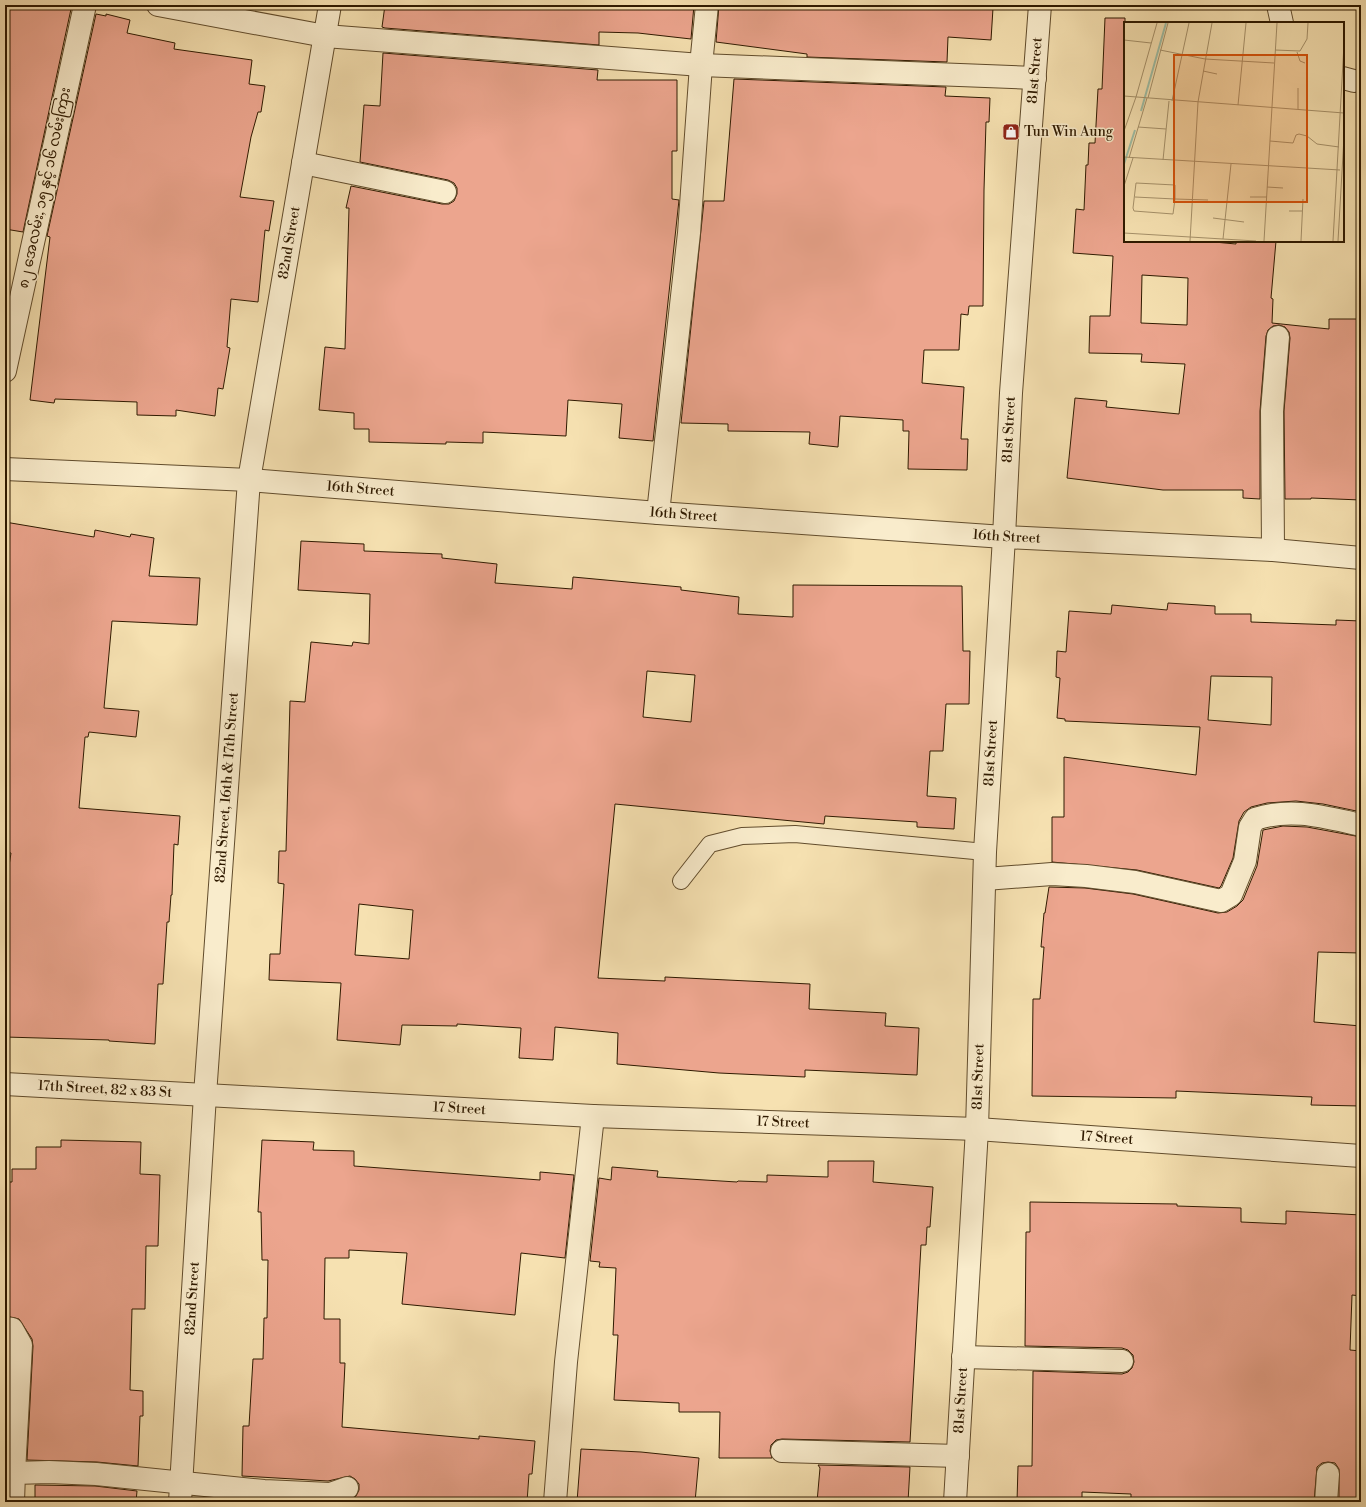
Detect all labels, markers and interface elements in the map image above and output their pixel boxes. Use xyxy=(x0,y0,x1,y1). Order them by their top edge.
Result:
inset map xyxy=(1124,22,1344,242)
street label: 81st Street xyxy=(1024,37,1047,104)
street label: ၈၂ အေလမ်း, ၁၅ နှင့် ၁၆ လမ်းကြား xyxy=(13,85,77,291)
shop icon: Tun Win Aung xyxy=(1001,122,1021,142)
place label: Tun Win Aung xyxy=(1024,123,1114,141)
street label: 82nd Street xyxy=(274,205,305,281)
street label: 81st Street xyxy=(999,396,1020,463)
street label: 16th Street xyxy=(326,477,395,501)
street label: 16th Street xyxy=(648,503,718,526)
street label: 16th Street xyxy=(972,526,1041,548)
street label: 82nd Street, 16th & 17th Street xyxy=(211,691,243,884)
street label: 81st Street xyxy=(980,719,1002,787)
street label: 81st Street xyxy=(969,1043,988,1110)
street label: 17th Street, 82 x 83 St xyxy=(37,1077,173,1102)
street label: 17 Street xyxy=(432,1098,486,1119)
street label: 17 Street xyxy=(756,1113,810,1132)
street label: 17 Street xyxy=(1079,1127,1134,1149)
street label: 82nd Street xyxy=(181,1261,204,1336)
street label: 81st Street xyxy=(950,1366,972,1434)

